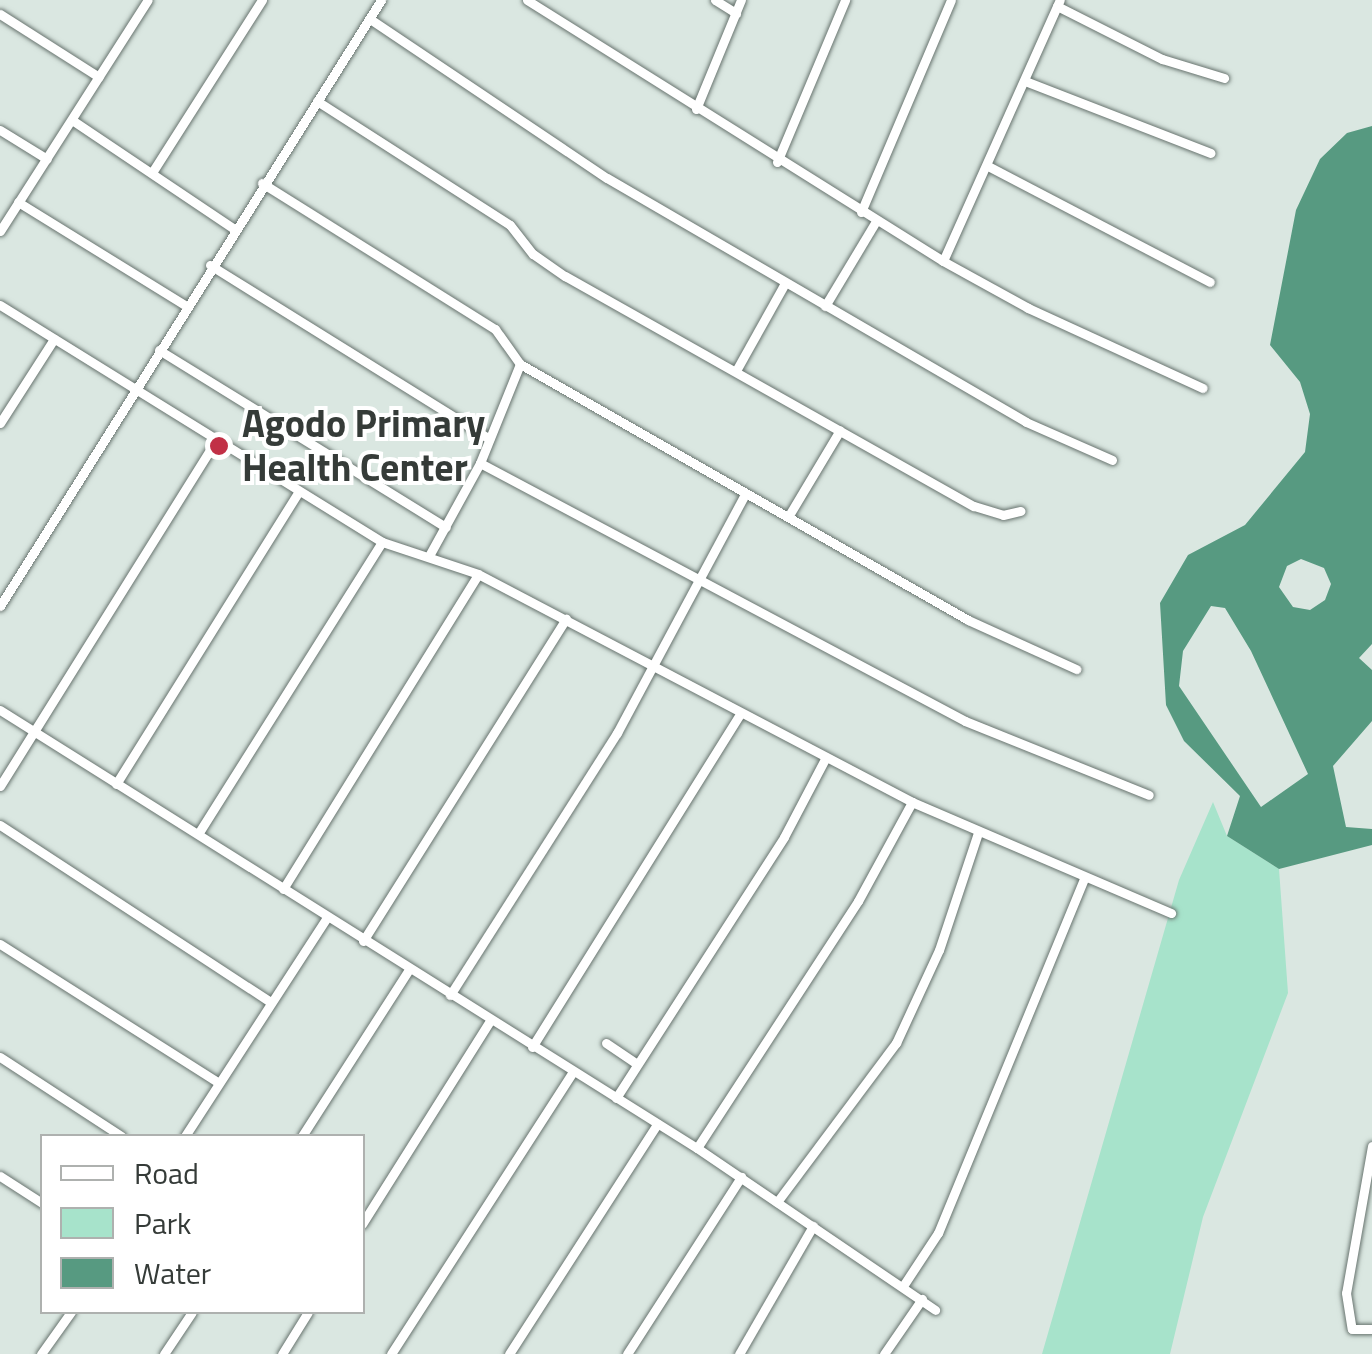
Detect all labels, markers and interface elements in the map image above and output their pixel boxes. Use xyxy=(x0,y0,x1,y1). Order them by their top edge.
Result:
place label: Agodo Primary Health Center xyxy=(242,401,485,490)
marker: Agodo Primary Health Center xyxy=(206,433,232,459)
legend xyxy=(40,1134,365,1314)
text: Road xyxy=(134,1150,199,1196)
text: Park xyxy=(134,1200,191,1246)
text: Water xyxy=(134,1250,211,1296)

